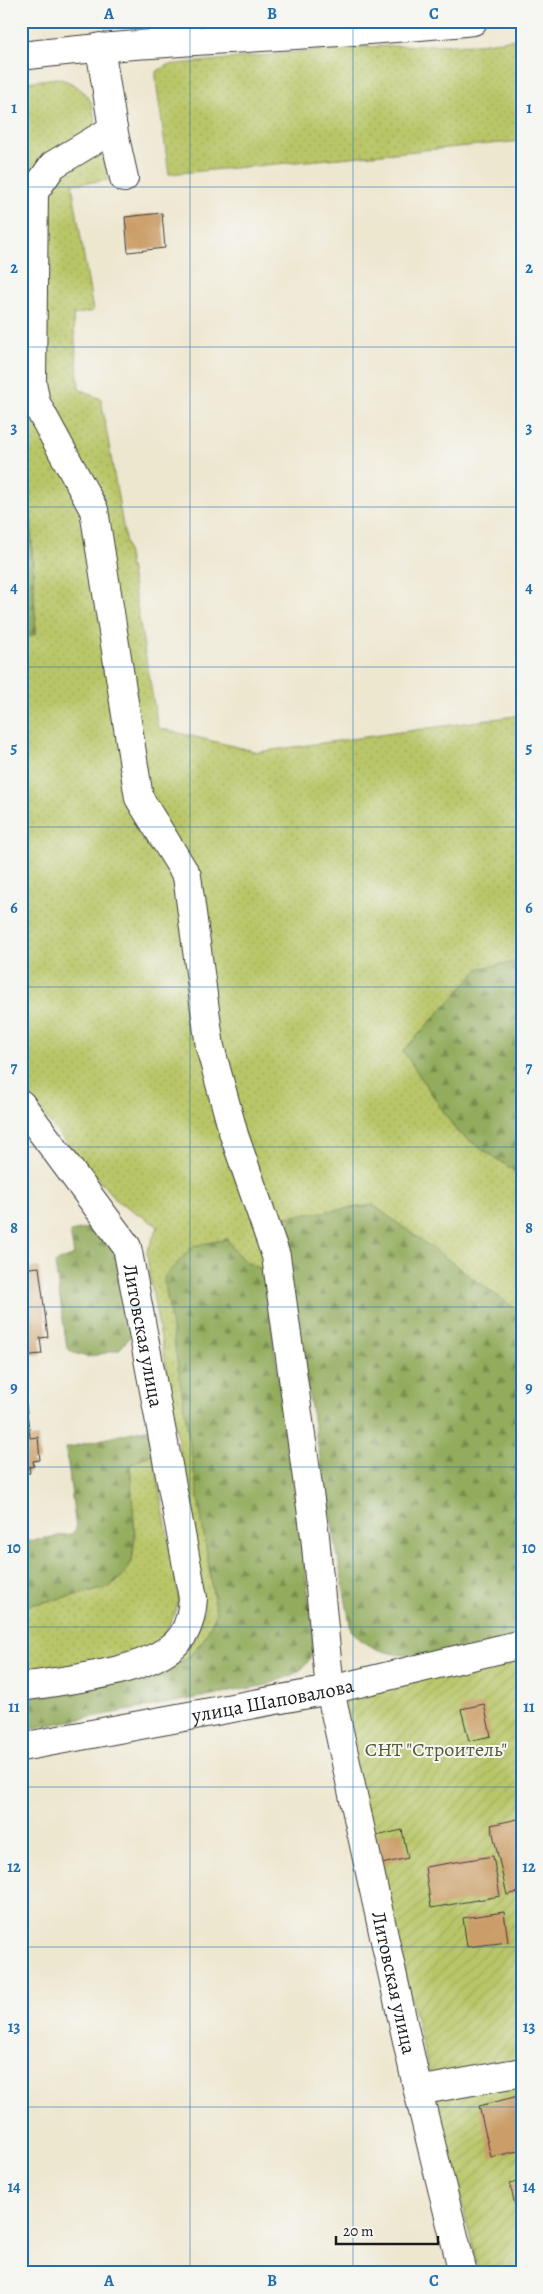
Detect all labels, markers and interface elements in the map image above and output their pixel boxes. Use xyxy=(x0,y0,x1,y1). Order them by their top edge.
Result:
text: A xyxy=(103,3,115,25)
text: B xyxy=(267,3,277,25)
text: C xyxy=(429,3,439,25)
text: 1 xyxy=(11,97,17,119)
text: 1 xyxy=(526,97,532,119)
text: 2 xyxy=(10,257,18,279)
text: 2 xyxy=(525,257,533,279)
text: 3 xyxy=(11,417,18,439)
text: 3 xyxy=(526,417,533,439)
text: 4 xyxy=(10,577,18,599)
text: 4 xyxy=(525,577,533,599)
text: 5 xyxy=(11,737,18,759)
text: 5 xyxy=(526,737,533,759)
text: 6 xyxy=(10,897,18,919)
text: 6 xyxy=(525,897,533,919)
text: 7 xyxy=(11,1057,18,1079)
text: 7 xyxy=(526,1057,533,1079)
text: 8 xyxy=(10,1217,18,1239)
text: 8 xyxy=(525,1217,533,1239)
street label: Литовская улица xyxy=(116,1261,170,1410)
text: 9 xyxy=(10,1377,18,1399)
text: 9 xyxy=(525,1377,533,1399)
text: 10 xyxy=(7,1537,21,1559)
text: 10 xyxy=(522,1537,536,1559)
street label: улица Шаповалова xyxy=(189,1672,357,1729)
text: 11 xyxy=(8,1696,20,1718)
text: 11 xyxy=(523,1696,535,1718)
park label: СНТ "Строитель" xyxy=(365,1736,507,1763)
text: 12 xyxy=(7,1856,21,1878)
text: 12 xyxy=(522,1856,536,1878)
street label: Литовская улица xyxy=(365,1909,423,2058)
text: 13 xyxy=(8,2016,20,2038)
text: 13 xyxy=(523,2016,535,2038)
text: 14 xyxy=(7,2176,21,2198)
text: 14 xyxy=(522,2176,536,2198)
scale bar xyxy=(336,2214,438,2246)
text: 20 m xyxy=(343,2221,374,2241)
text: A xyxy=(103,2270,115,2292)
text: B xyxy=(267,2270,277,2292)
text: C xyxy=(429,2270,439,2292)

